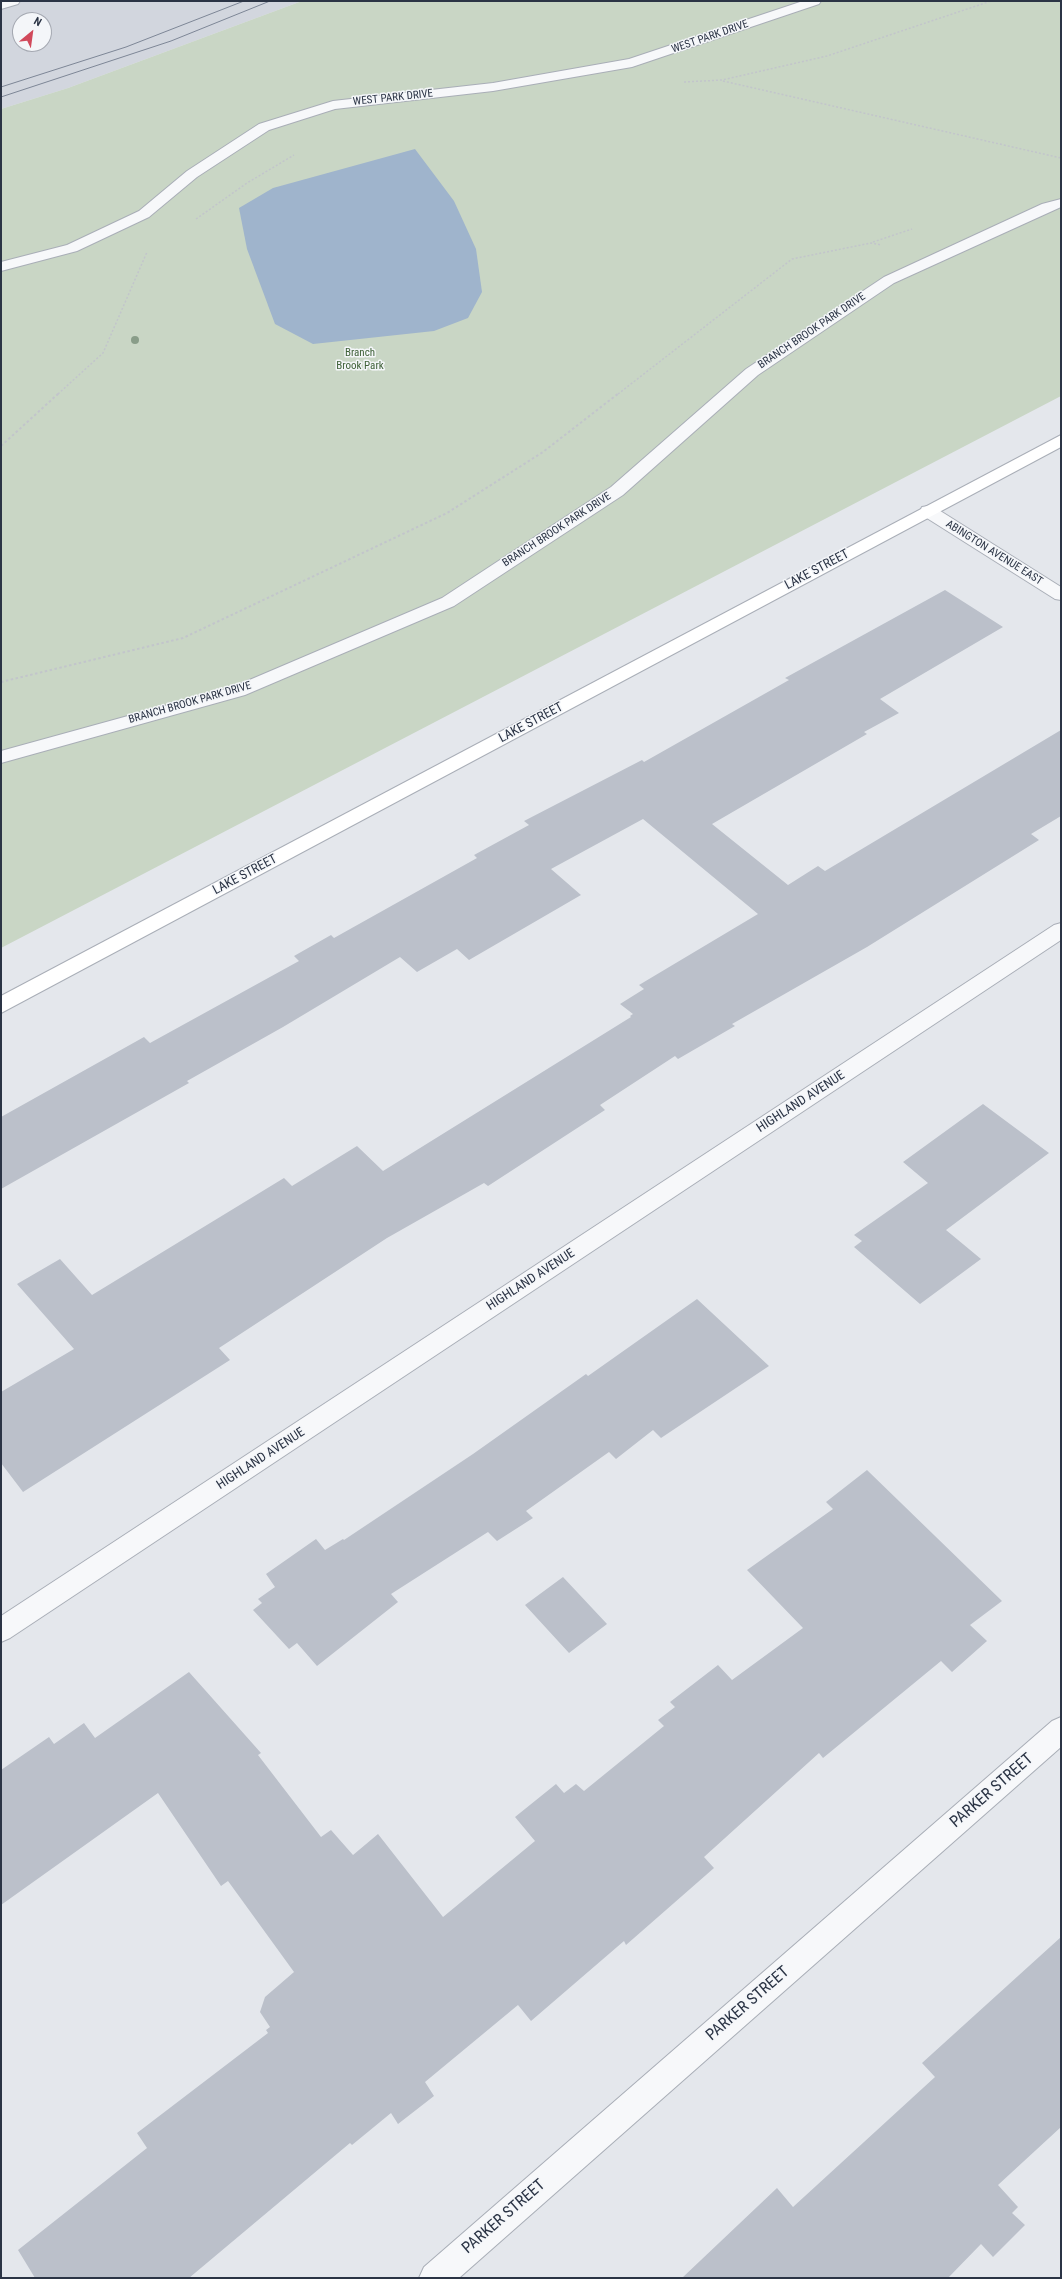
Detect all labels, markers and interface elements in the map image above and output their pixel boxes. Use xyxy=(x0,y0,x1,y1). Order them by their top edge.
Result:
north arrow xyxy=(12,12,52,52)
text: N xyxy=(31,15,44,29)
street label: WEST PARK DRIVE xyxy=(670,18,750,56)
street label: WEST PARK DRIVE xyxy=(352,87,434,109)
street label: BRANCH BROOK PARK DRIVE xyxy=(756,290,868,372)
park label: Branch Brook Park xyxy=(336,346,384,372)
street label: BRANCH BROOK PARK DRIVE xyxy=(500,490,614,570)
street label: ABINGTON AVENUE EAST xyxy=(943,518,1045,588)
street label: LAKE STREET xyxy=(782,547,852,593)
street label: BRANCH BROOK PARK DRIVE xyxy=(127,679,253,727)
street label: LAKE STREET xyxy=(496,700,566,746)
street label: LAKE STREET xyxy=(210,852,280,898)
street label: HIGHLAND AVENUE xyxy=(754,1068,848,1136)
street label: HIGHLAND AVENUE xyxy=(484,1246,578,1314)
street label: HIGHLAND AVENUE xyxy=(214,1425,308,1493)
street label: PARKER STREET xyxy=(947,1750,1037,1832)
street label: PARKER STREET xyxy=(703,1963,793,2045)
street label: PARKER STREET xyxy=(459,2176,549,2258)

